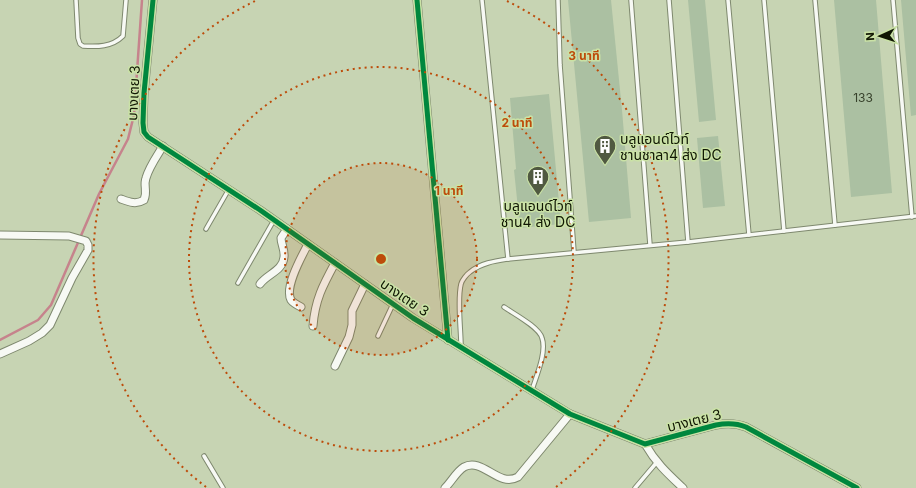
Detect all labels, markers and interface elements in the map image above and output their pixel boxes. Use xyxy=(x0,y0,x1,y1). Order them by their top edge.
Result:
north arrow xyxy=(860,16,900,56)
text: N xyxy=(863,32,877,41)
text: 3 นาที xyxy=(568,48,600,63)
street label: บางเตย 3 xyxy=(123,65,143,121)
house number: 133 xyxy=(853,90,873,105)
text: 2 นาที xyxy=(501,115,533,130)
place label: บลูแอนด์ไวท์ ชานชาลา4 ส่ง DC xyxy=(620,130,722,163)
building icon: บลูแอนด์ไวท์ ชานชาลา4 ส่ง DC xyxy=(592,133,618,166)
building icon: บลูแอนด์ไวท์ ชาน4 ส่ง DC xyxy=(525,164,551,197)
text: 1 นาที xyxy=(435,183,463,198)
place label: บลูแอนด์ไวท์ ชาน4 ส่ง DC xyxy=(501,197,575,230)
centre of rings xyxy=(374,252,388,266)
street label: บางเตย 3 xyxy=(377,274,433,320)
street label: บางเตย 3 xyxy=(665,405,723,435)

